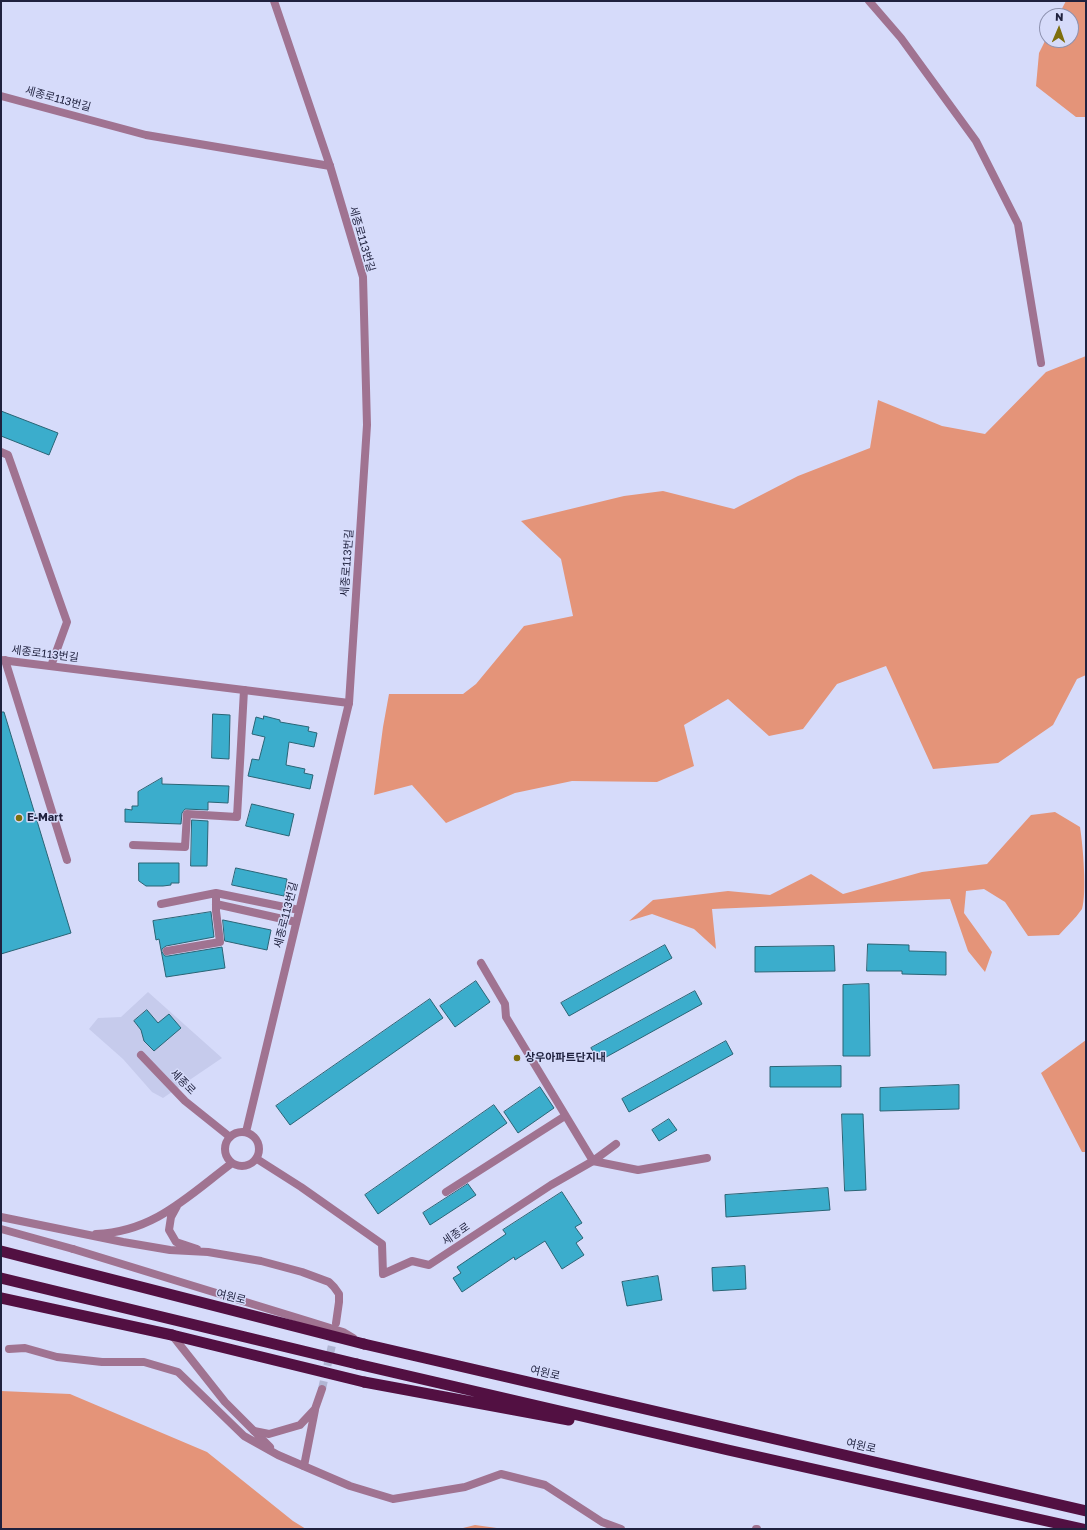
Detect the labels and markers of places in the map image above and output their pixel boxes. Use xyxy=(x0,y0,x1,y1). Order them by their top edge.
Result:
place label: E-Mart xyxy=(27,811,63,825)
marker: E-Mart xyxy=(14,813,24,823)
place label: 상우아파트단지내 xyxy=(525,1051,606,1065)
marker: 상우아파트단지내 xyxy=(512,1053,522,1063)

